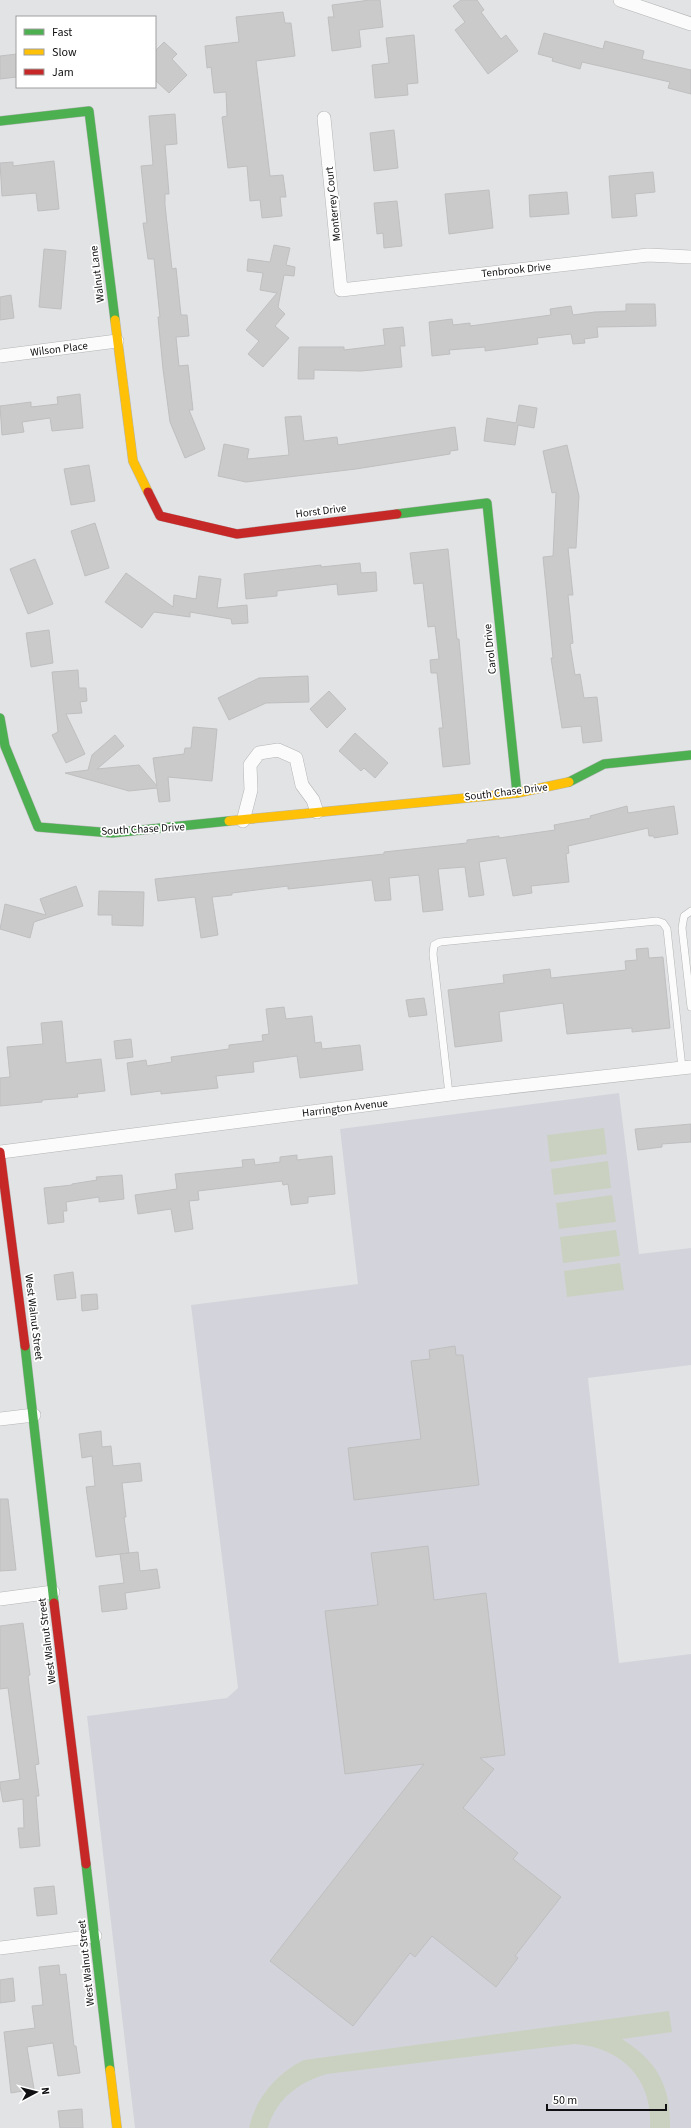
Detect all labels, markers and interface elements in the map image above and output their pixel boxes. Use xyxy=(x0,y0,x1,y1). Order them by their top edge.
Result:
legend xyxy=(16,16,156,88)
text: Fast xyxy=(52,24,72,41)
text: Slow xyxy=(52,44,77,61)
text: Jam xyxy=(52,64,74,81)
street label: Monterrey Court xyxy=(322,166,344,242)
street label: Walnut Lane xyxy=(86,244,108,303)
street label: Tenbrook Drive xyxy=(480,259,552,281)
street label: Wilson Place xyxy=(29,338,89,360)
street label: Horst Drive xyxy=(295,500,348,522)
street label: Carol Drive xyxy=(480,623,500,675)
street label: South Chase Drive xyxy=(464,779,549,805)
street label: South Chase Drive xyxy=(101,819,186,839)
street label: Harrington Avenue xyxy=(301,1095,389,1121)
street label: West Walnut Street xyxy=(21,1273,47,1361)
street label: West Walnut Street xyxy=(34,1597,60,1685)
street label: West Walnut Street xyxy=(74,1919,98,2007)
north arrow xyxy=(16,2072,56,2112)
text: N xyxy=(38,2086,53,2095)
scale bar xyxy=(547,2086,666,2112)
text: 50 m xyxy=(553,2092,577,2109)

